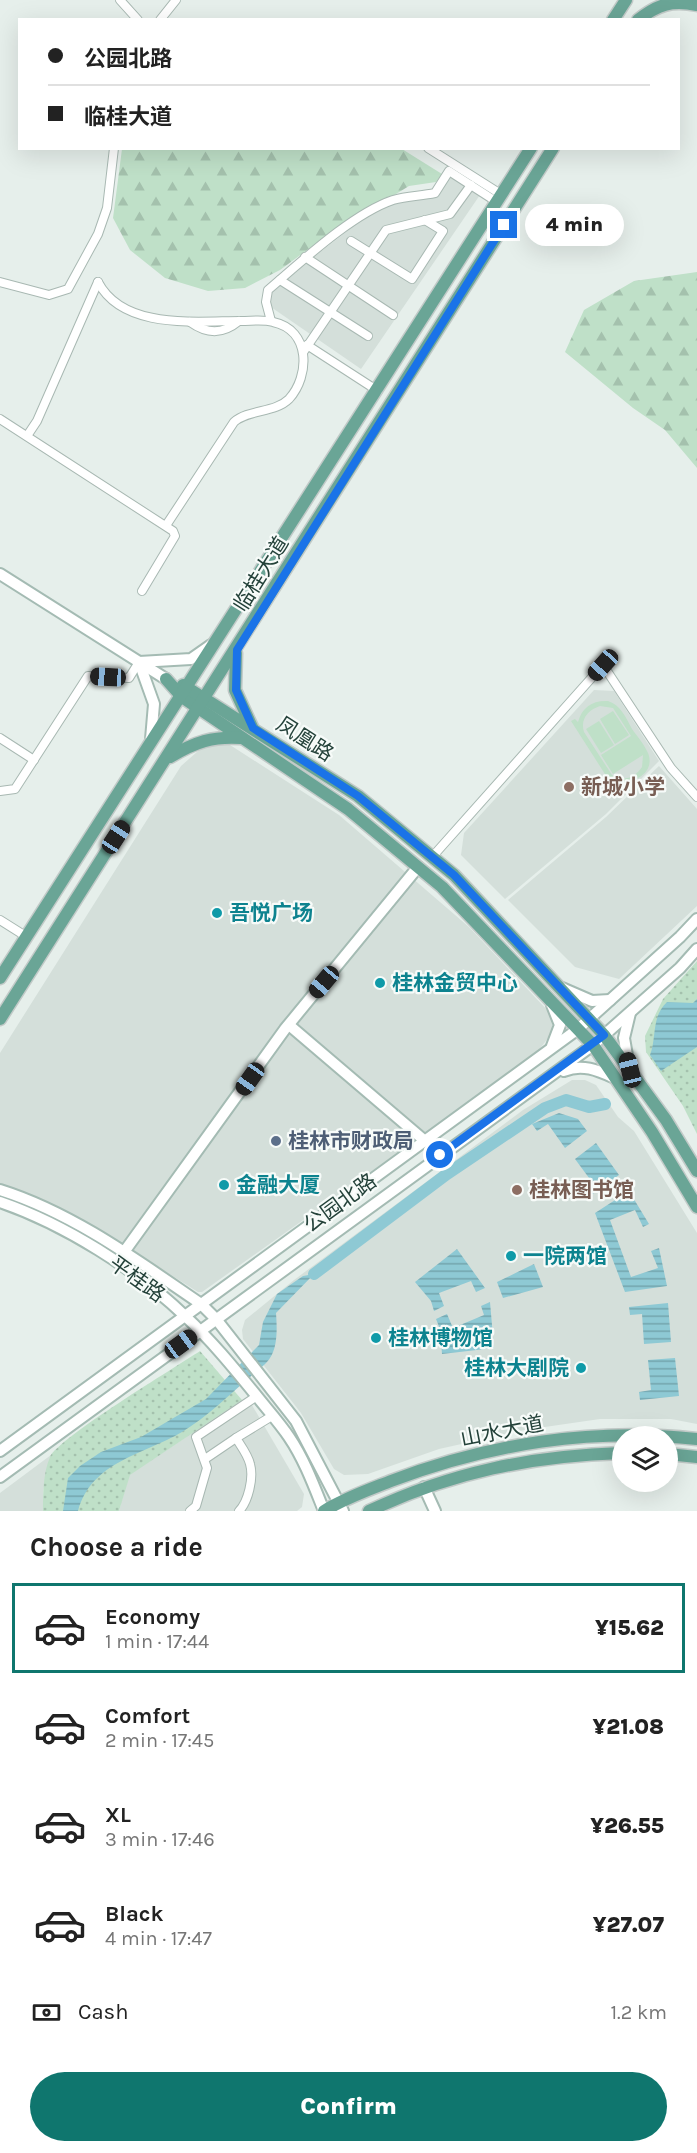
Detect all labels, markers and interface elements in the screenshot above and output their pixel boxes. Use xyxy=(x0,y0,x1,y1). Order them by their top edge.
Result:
text: 公园北路 xyxy=(84,46,172,72)
text: 临桂大道 xyxy=(84,104,172,130)
callout: 4 min xyxy=(525,204,624,246)
route end xyxy=(490,211,517,238)
text: 4 min xyxy=(546,213,603,236)
street label: 临桂大道 xyxy=(229,532,293,616)
car xyxy=(584,646,622,684)
car xyxy=(90,667,126,687)
street label: 凤凰路 xyxy=(272,712,338,766)
place label: 新城小学 xyxy=(581,775,665,799)
marker: 新城小学 xyxy=(562,780,576,794)
car xyxy=(99,817,133,857)
place label: 吾悦广场 xyxy=(229,901,313,925)
marker: 吾悦广场 xyxy=(210,906,224,920)
car xyxy=(306,962,342,1002)
place label: 桂林金贸中心 xyxy=(392,971,518,995)
marker: 桂林金贸中心 xyxy=(373,976,387,990)
car xyxy=(617,1050,643,1090)
car xyxy=(232,1059,268,1099)
place label: 桂林市财政局 xyxy=(288,1129,414,1153)
marker: 桂林市财政局 xyxy=(269,1134,283,1148)
route start xyxy=(426,1141,453,1168)
street label: 公园北路 xyxy=(299,1169,381,1237)
place label: 金融大厦 xyxy=(236,1173,320,1197)
marker: 金融大厦 xyxy=(217,1178,231,1192)
place label: 桂林图书馆 xyxy=(529,1178,634,1202)
marker: 桂林图书馆 xyxy=(510,1183,524,1197)
place label: 一院两馆 xyxy=(523,1244,607,1268)
marker: 一院两馆 xyxy=(504,1249,518,1263)
street label: 平桂路 xyxy=(104,1251,170,1307)
car xyxy=(161,1326,201,1362)
place label: 桂林博物馆 xyxy=(388,1326,493,1350)
marker: 桂林博物馆 xyxy=(369,1331,383,1345)
place label: 桂林大剧院 xyxy=(464,1356,569,1380)
marker: 桂林大剧院 xyxy=(574,1361,588,1375)
street label: 山水大道 xyxy=(458,1411,546,1451)
map controls xyxy=(612,1426,678,1492)
button: layers xyxy=(612,1426,678,1492)
text: Choose a ride xyxy=(30,1531,203,1563)
icon: car xyxy=(33,1601,87,1655)
text: Economy xyxy=(105,1604,200,1630)
text: ¥15.62 xyxy=(595,1615,664,1641)
text: 1 min · 17:44 xyxy=(105,1630,209,1653)
icon: car xyxy=(33,1700,87,1754)
text: Comfort xyxy=(105,1703,190,1729)
text: ¥21.08 xyxy=(593,1714,664,1740)
text: 2 min · 17:45 xyxy=(105,1729,214,1752)
icon: car xyxy=(33,1799,87,1853)
text: XL xyxy=(105,1802,131,1828)
text: ¥26.55 xyxy=(590,1813,664,1839)
text: 3 min · 17:46 xyxy=(105,1828,215,1851)
icon: car xyxy=(33,1898,87,1952)
text: Black xyxy=(105,1901,164,1927)
text: ¥27.07 xyxy=(593,1912,664,1938)
text: 4 min · 17:47 xyxy=(105,1927,212,1950)
icon: cash xyxy=(30,1996,63,2029)
text: Cash xyxy=(78,1999,128,2025)
text: 1.2 km xyxy=(611,2001,667,2024)
button: Confirm xyxy=(30,2072,667,2141)

